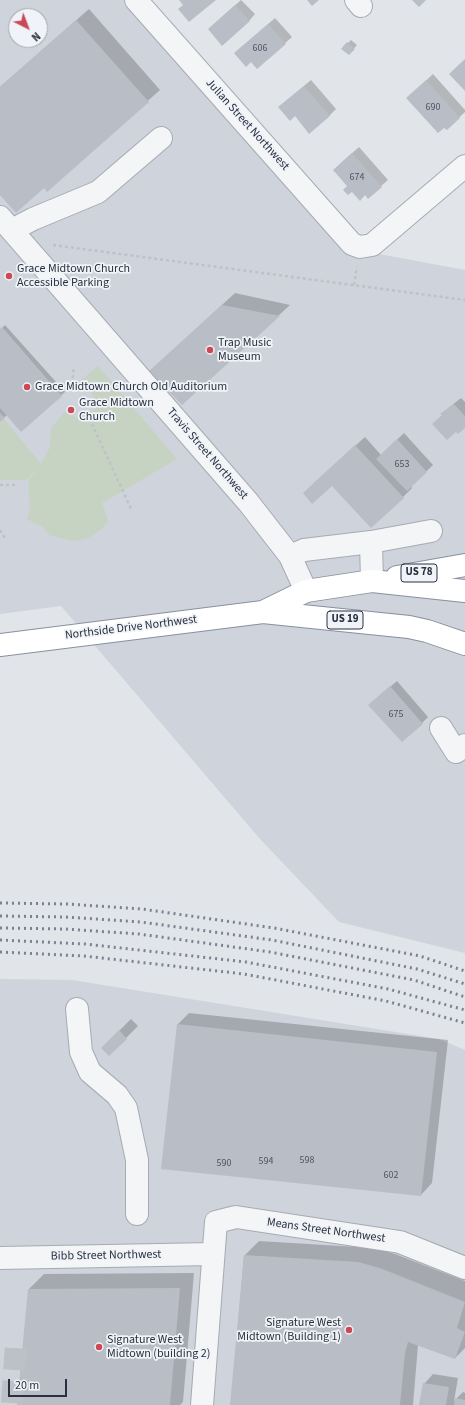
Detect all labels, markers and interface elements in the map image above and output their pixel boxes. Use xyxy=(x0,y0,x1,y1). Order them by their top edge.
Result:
north arrow xyxy=(8,8,48,48)
text: N xyxy=(28,29,43,45)
house number: 606 xyxy=(253,43,267,55)
street label: Julian Street Northwest xyxy=(202,76,292,174)
house number: 690 xyxy=(426,102,440,114)
house number: 674 xyxy=(350,172,364,184)
place label: Grace Midtown Church Accessible Parking xyxy=(17,262,130,290)
marker: Grace Midtown Church Accessible Parking xyxy=(4,271,14,281)
place label: Trap Music Museum xyxy=(218,336,272,364)
marker: Trap Music Museum xyxy=(205,345,215,355)
place label: Grace Midtown Church Old Auditorium xyxy=(35,380,227,394)
marker: Grace Midtown Church Old Auditorium xyxy=(22,382,32,392)
place label: Grace Midtown Church xyxy=(79,396,154,424)
marker: Grace Midtown Church xyxy=(66,405,76,415)
street label: Travis Street Northwest xyxy=(163,405,251,503)
house number: 653 xyxy=(395,459,409,471)
road number: US 78 xyxy=(401,564,437,582)
road number: US 19 xyxy=(327,611,363,629)
street label: Northside Drive Northwest xyxy=(64,613,198,643)
house number: 675 xyxy=(389,709,403,721)
house number: 598 xyxy=(300,1155,314,1167)
house number: 594 xyxy=(259,1156,273,1168)
house number: 590 xyxy=(217,1158,231,1170)
house number: 602 xyxy=(384,1170,398,1182)
street label: Means Street Northwest xyxy=(266,1216,386,1246)
street label: Bibb Street Northwest xyxy=(51,1248,161,1264)
place label: Signature West Midtown (Building 1) xyxy=(237,1316,341,1344)
marker: Signature West Midtown (Building 1) xyxy=(344,1325,354,1335)
place label: Signature West Midtown (building 2) xyxy=(107,1333,210,1361)
marker: Signature West Midtown (building 2) xyxy=(94,1342,104,1352)
scale bar xyxy=(10,1371,69,1397)
text: 20 m xyxy=(15,1377,39,1394)

